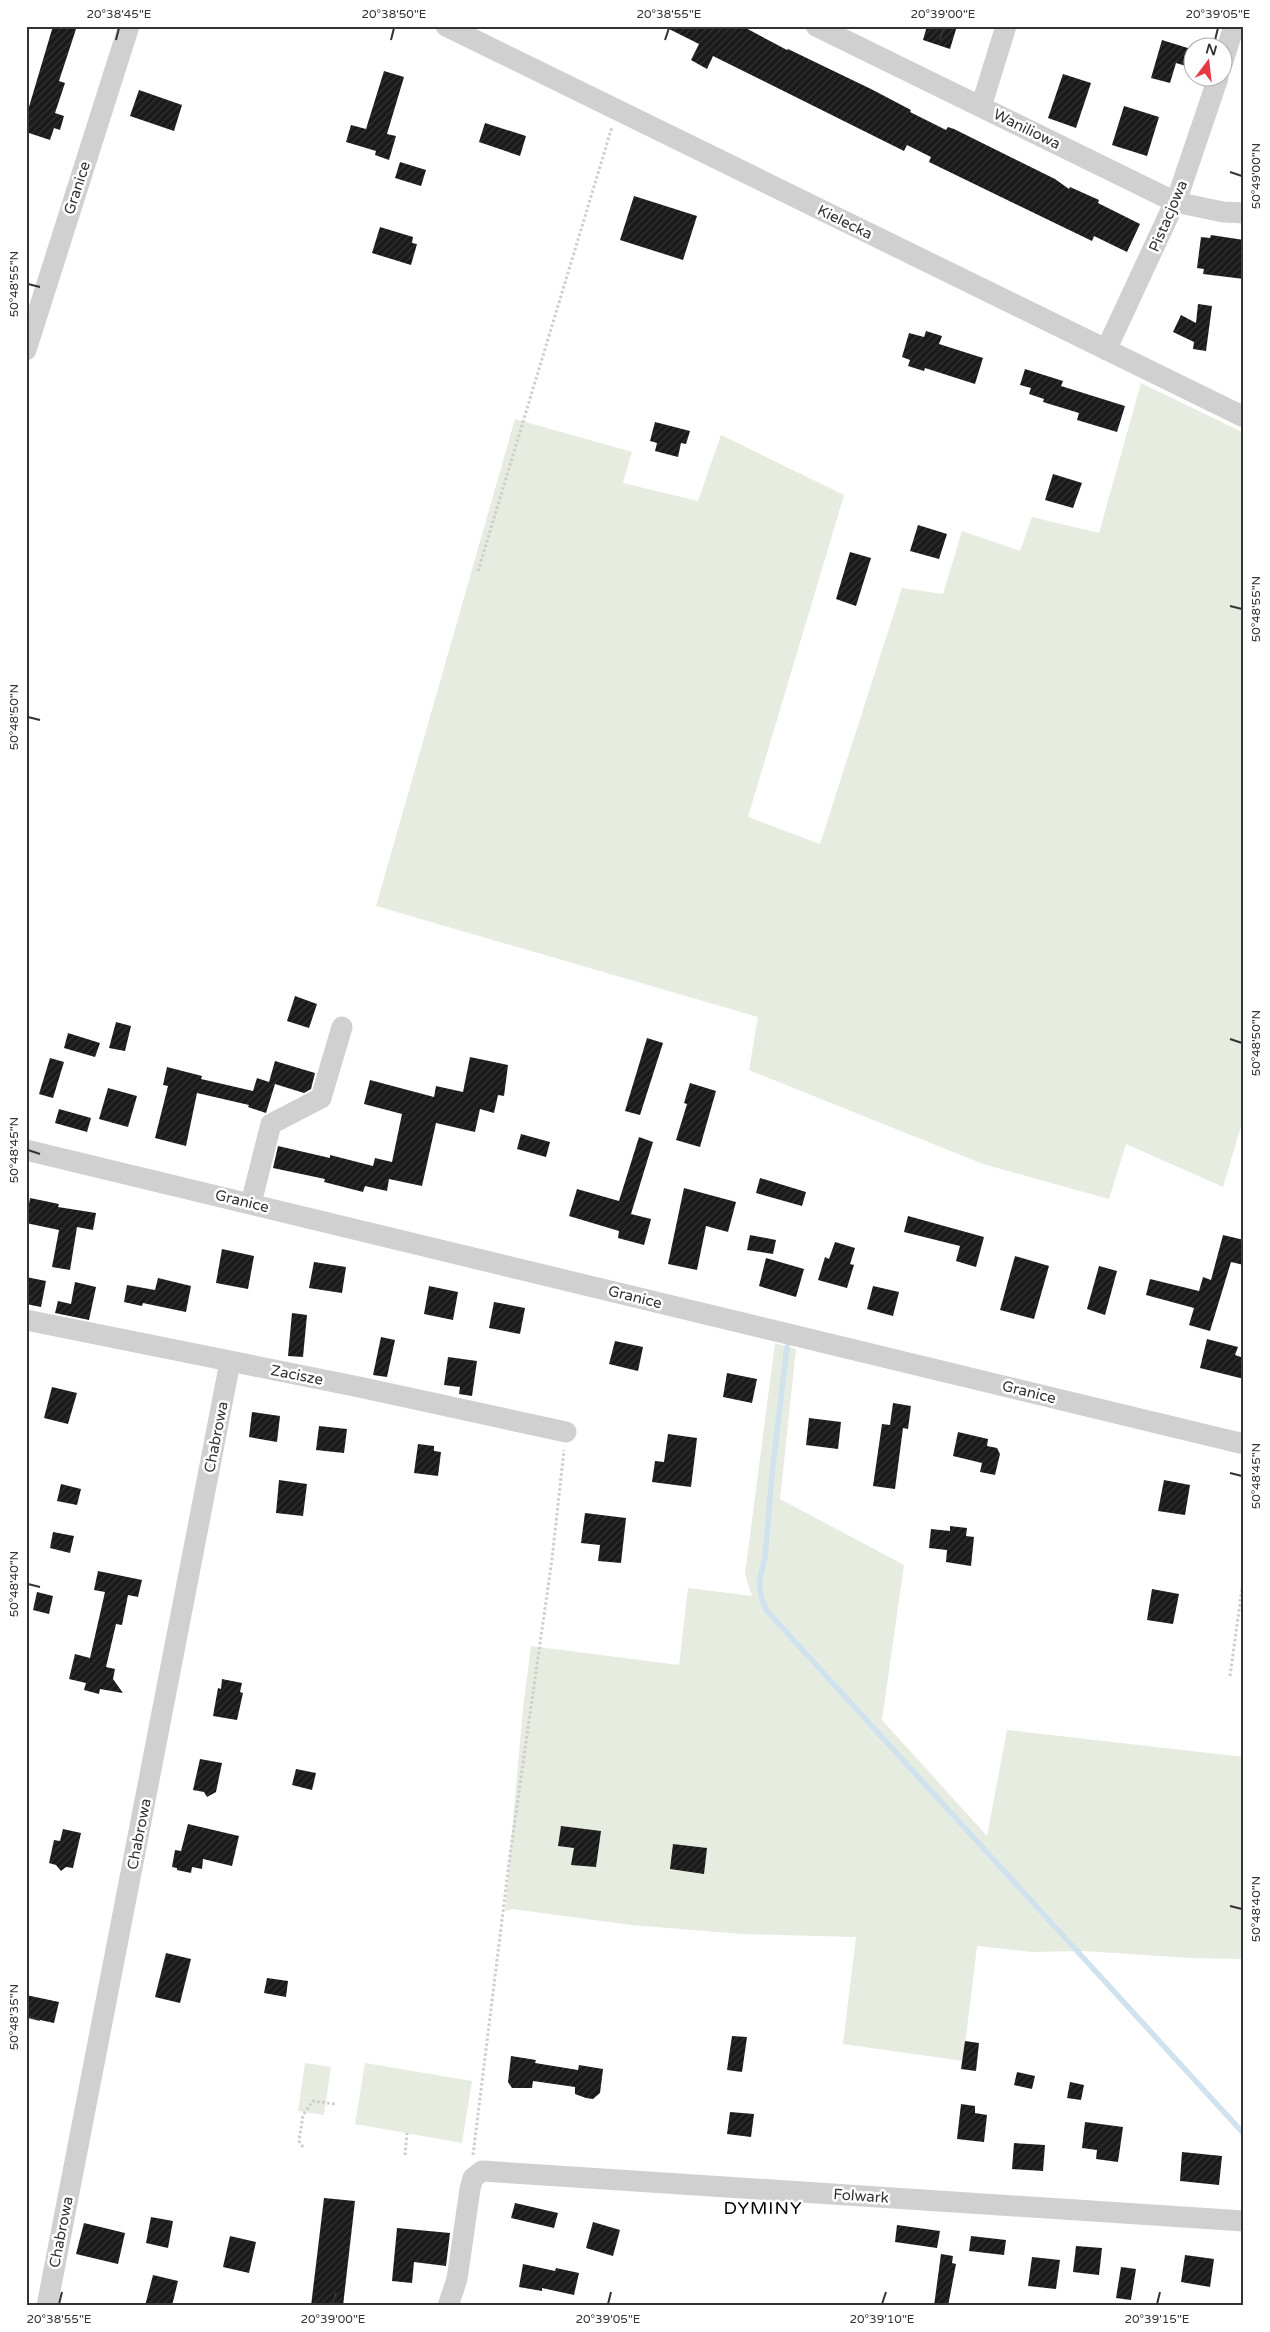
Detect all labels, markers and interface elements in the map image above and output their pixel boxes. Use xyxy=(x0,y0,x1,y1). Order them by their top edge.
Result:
text: 20°38'45"E xyxy=(86,7,152,21)
text: 20°38'50"E xyxy=(361,7,427,21)
text: 20°38'55"E xyxy=(636,7,702,21)
text: 20°39'00"E xyxy=(910,7,976,21)
text: 20°39'05"E xyxy=(1185,7,1251,21)
north arrow xyxy=(1182,38,1232,88)
text: N xyxy=(1204,40,1219,60)
street label: Waniliowa xyxy=(990,105,1064,153)
text: 50°49'00"N xyxy=(1249,143,1263,209)
street label: Granice xyxy=(60,159,94,217)
street label: Pistacjowa xyxy=(1145,177,1191,255)
street label: Kielecka xyxy=(815,201,875,243)
text: 50°48'55"N xyxy=(7,251,21,317)
text: 50°48'55"N xyxy=(1249,576,1263,642)
text: 50°48'50"N xyxy=(7,684,21,750)
text: 50°48'50"N xyxy=(1249,1010,1263,1076)
text: 50°48'45"N xyxy=(7,1117,21,1183)
street label: Granice xyxy=(213,1186,271,1216)
street label: Granice xyxy=(606,1282,664,1312)
street label: Zacisze xyxy=(269,1361,325,1389)
street label: Granice xyxy=(1000,1377,1058,1407)
street label: Chabrowa xyxy=(200,1400,232,1474)
text: 50°48'45"N xyxy=(1249,1443,1263,1509)
text: 50°48'40"N xyxy=(7,1551,21,1617)
street label: Chabrowa xyxy=(123,1797,155,1871)
text: 50°48'40"N xyxy=(1249,1876,1263,1942)
text: 50°48'35"N xyxy=(7,1984,21,2050)
street label: Folwark xyxy=(833,2185,889,2207)
street label: Chabrowa xyxy=(45,2195,77,2269)
district label: DYMINY xyxy=(724,2197,802,2219)
text: 20°38'55"E xyxy=(26,2312,92,2326)
text: 20°39'00"E xyxy=(300,2312,366,2326)
text: 20°39'05"E xyxy=(575,2312,641,2326)
text: 20°39'10"E xyxy=(849,2312,915,2326)
text: 20°39'15"E xyxy=(1124,2312,1190,2326)

